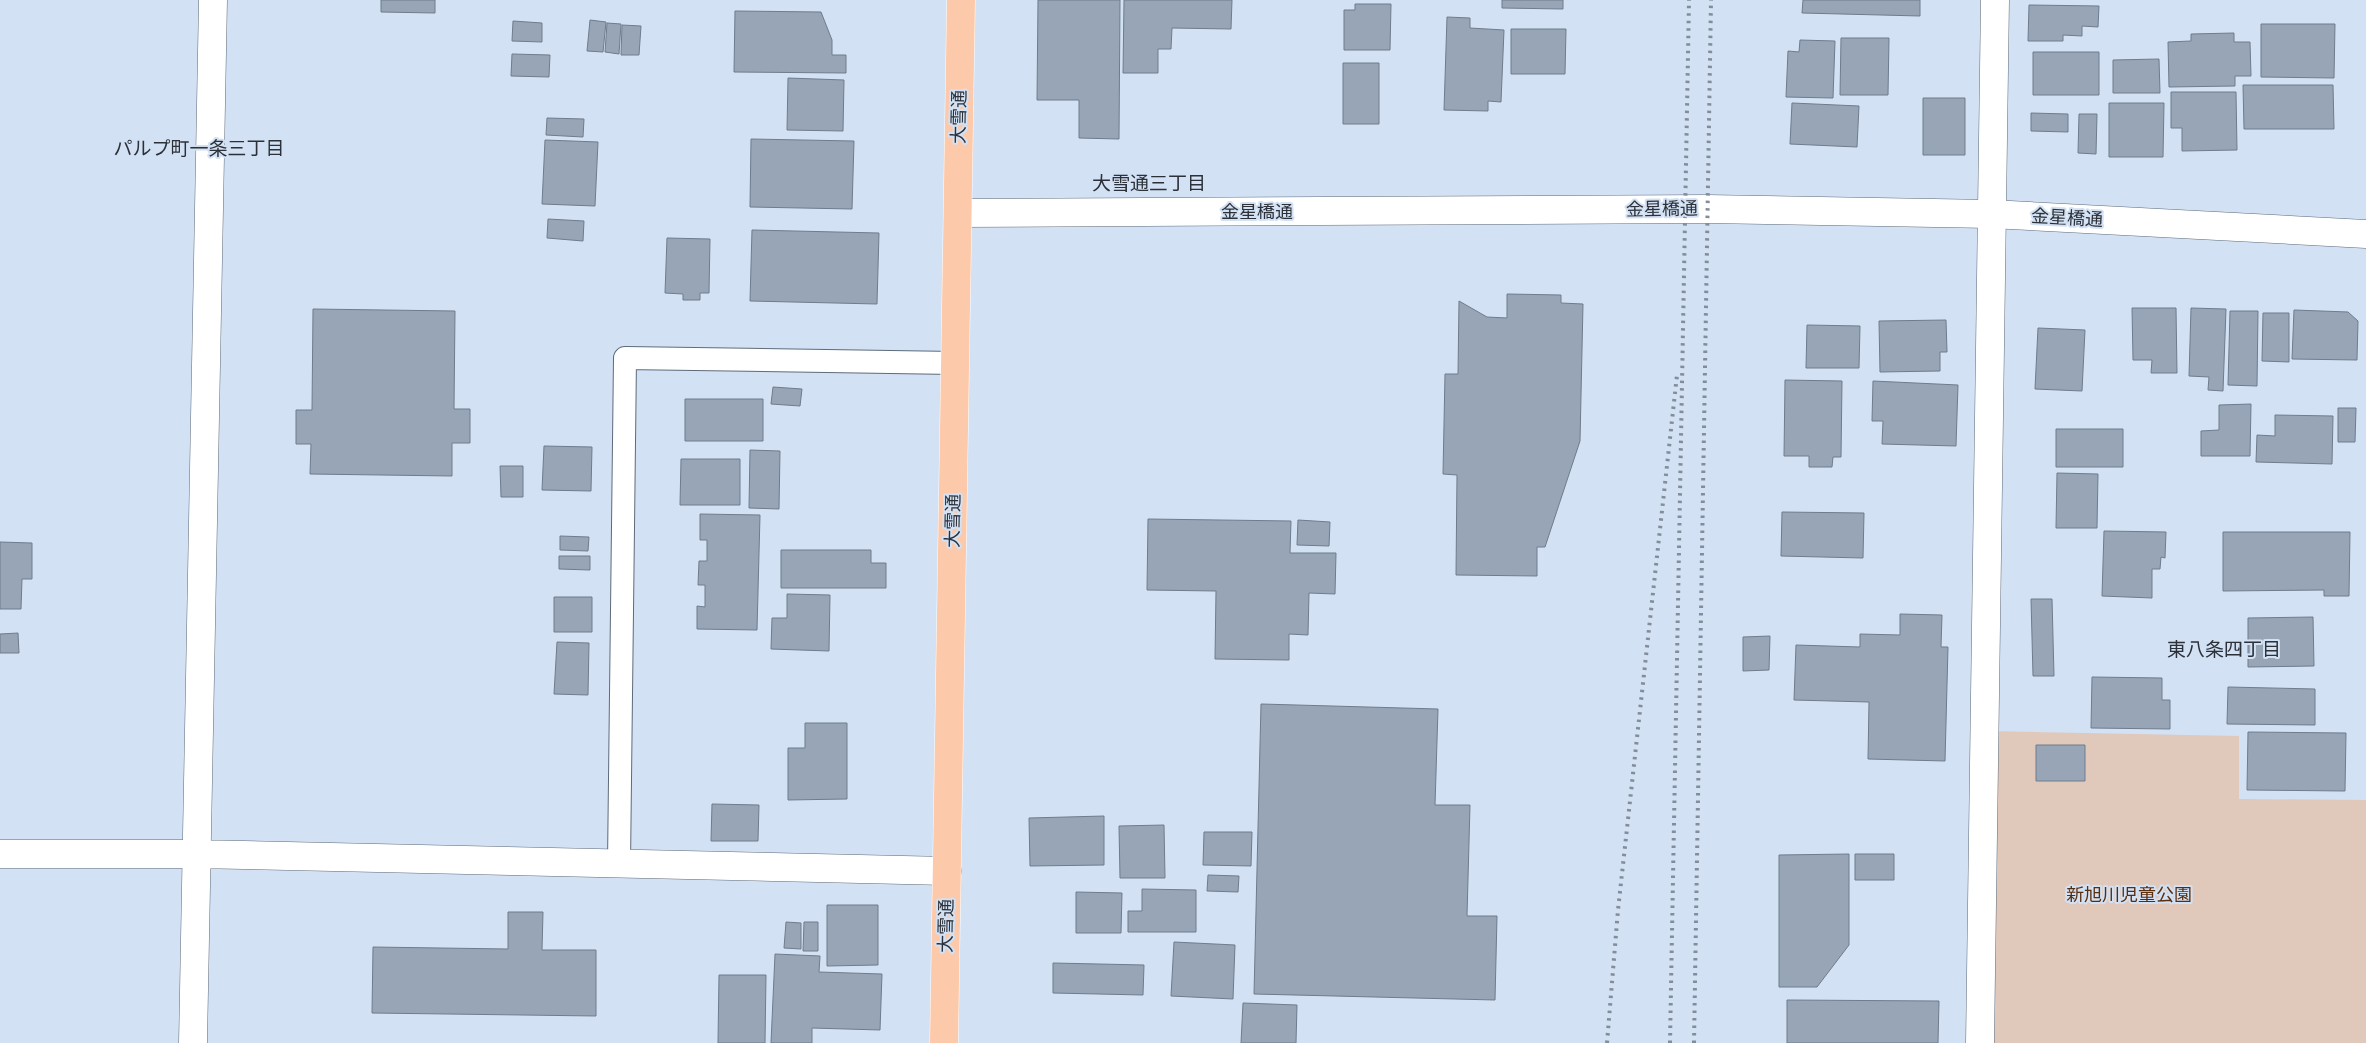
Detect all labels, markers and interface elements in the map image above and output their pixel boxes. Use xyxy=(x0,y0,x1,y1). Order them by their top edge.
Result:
street label: 大雪通 xyxy=(947,90,969,144)
district label: パルプ町一条三丁目 xyxy=(113,136,285,159)
district label: 大雪通三丁目 xyxy=(1092,171,1206,194)
street label: 金星橋通 xyxy=(1626,196,1698,220)
street label: 金星橋通 xyxy=(1221,200,1293,222)
street label: 金星橋通 xyxy=(2031,204,2104,230)
street label: 大雪通 xyxy=(941,494,963,548)
district label: 東八条四丁目 xyxy=(2167,637,2281,660)
park label: 新旭川児童公園 xyxy=(2066,883,2192,905)
street label: 大雪通 xyxy=(934,899,956,953)

